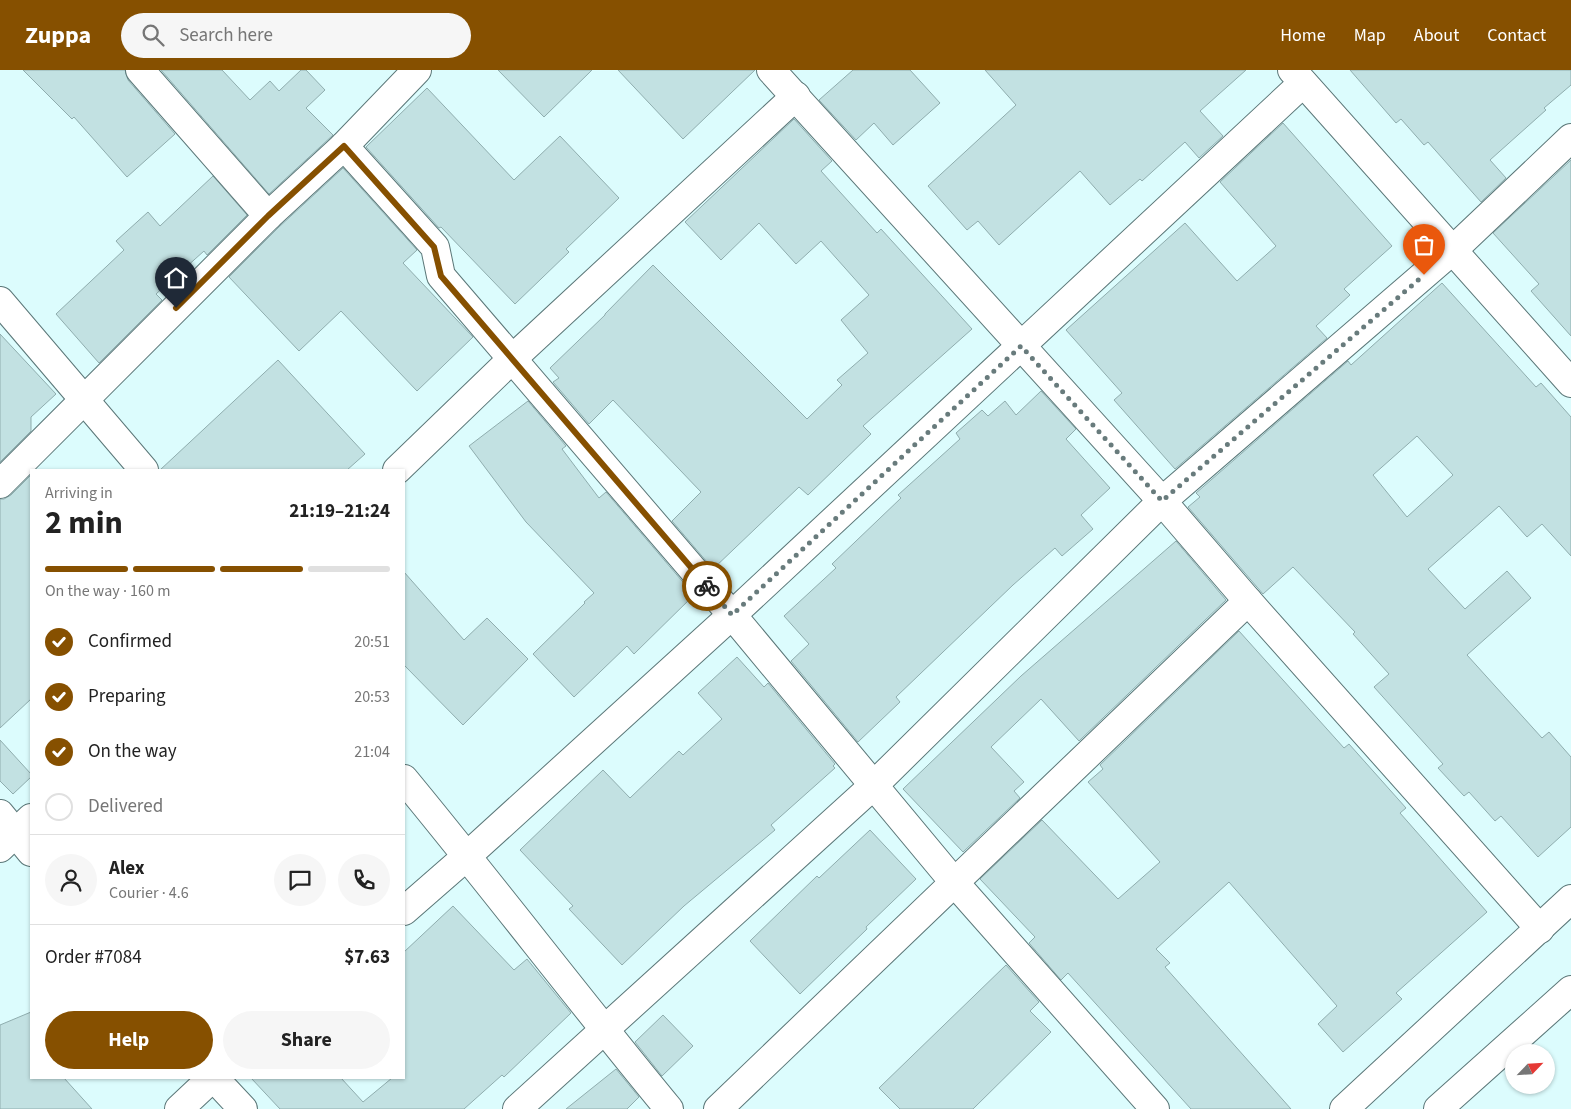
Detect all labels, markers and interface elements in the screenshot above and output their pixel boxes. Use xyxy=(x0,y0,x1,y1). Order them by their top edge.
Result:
search box xyxy=(121,13,471,58)
text: Zuppa xyxy=(25,18,91,53)
icon: search xyxy=(139,21,167,49)
text: Search here xyxy=(179,22,273,49)
text: Home xyxy=(1280,23,1326,48)
text: Map xyxy=(1354,23,1386,48)
text: About xyxy=(1414,23,1459,48)
text: Contact xyxy=(1487,23,1546,48)
pin xyxy=(1403,224,1445,275)
icon: bag xyxy=(1410,231,1438,259)
pin xyxy=(155,257,197,308)
icon: home xyxy=(162,264,190,292)
text: Arriving in xyxy=(45,482,113,504)
text: 21:19–21:24 xyxy=(289,498,390,525)
text: 2 min xyxy=(45,500,123,546)
courier xyxy=(682,561,732,611)
icon: bike xyxy=(693,572,721,600)
text: On the way · 160 m xyxy=(45,580,170,602)
icon: check xyxy=(45,628,73,656)
text: Confirmed xyxy=(88,628,172,655)
text: 20:51 xyxy=(354,631,390,653)
icon: check xyxy=(45,683,73,711)
text: Preparing xyxy=(88,683,166,710)
text: 20:53 xyxy=(354,686,390,708)
icon: check xyxy=(45,738,73,766)
text: On the way xyxy=(88,738,177,765)
text: 21:04 xyxy=(354,741,390,763)
text: Delivered xyxy=(88,793,163,820)
button: person xyxy=(45,854,97,906)
button: chat xyxy=(274,854,326,906)
button: phone xyxy=(338,854,390,906)
text: Alex xyxy=(109,855,145,882)
text: Courier · 4.6 xyxy=(109,882,189,904)
text: Order #7084 xyxy=(45,944,142,971)
text: $7.63 xyxy=(344,944,390,971)
button: Help xyxy=(45,1011,213,1069)
button: Share xyxy=(223,1011,390,1069)
north arrow xyxy=(1505,1044,1555,1094)
map controls xyxy=(1505,1044,1555,1094)

